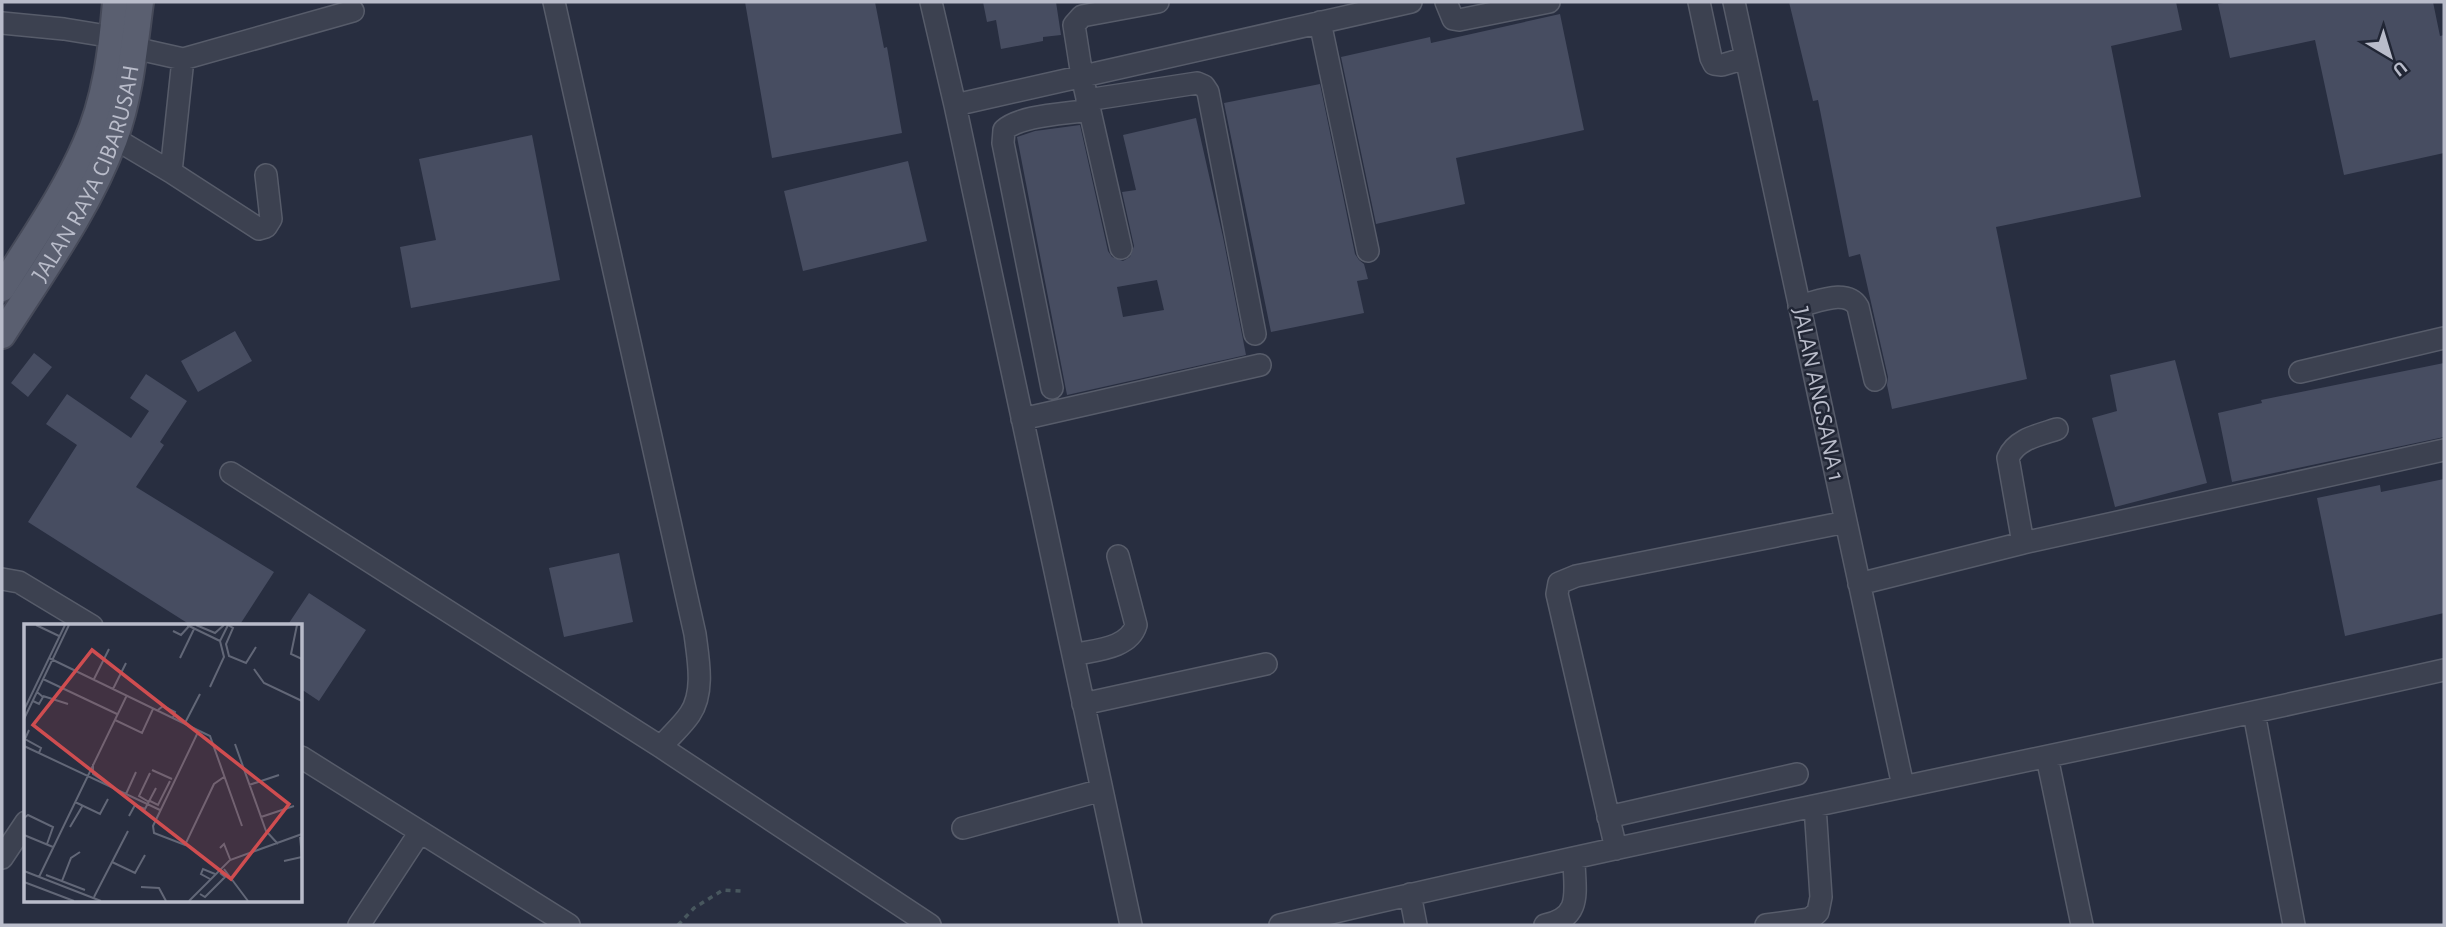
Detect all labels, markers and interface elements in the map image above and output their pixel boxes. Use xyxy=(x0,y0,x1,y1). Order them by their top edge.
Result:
north arrow xyxy=(2355,21,2425,91)
text: U xyxy=(2389,57,2410,79)
street label: JALAN RAYA CIBARUSAH xyxy=(28,63,144,286)
street label: JALAN ANGSANA 1 xyxy=(1788,305,1848,483)
inset map xyxy=(24,624,303,902)

